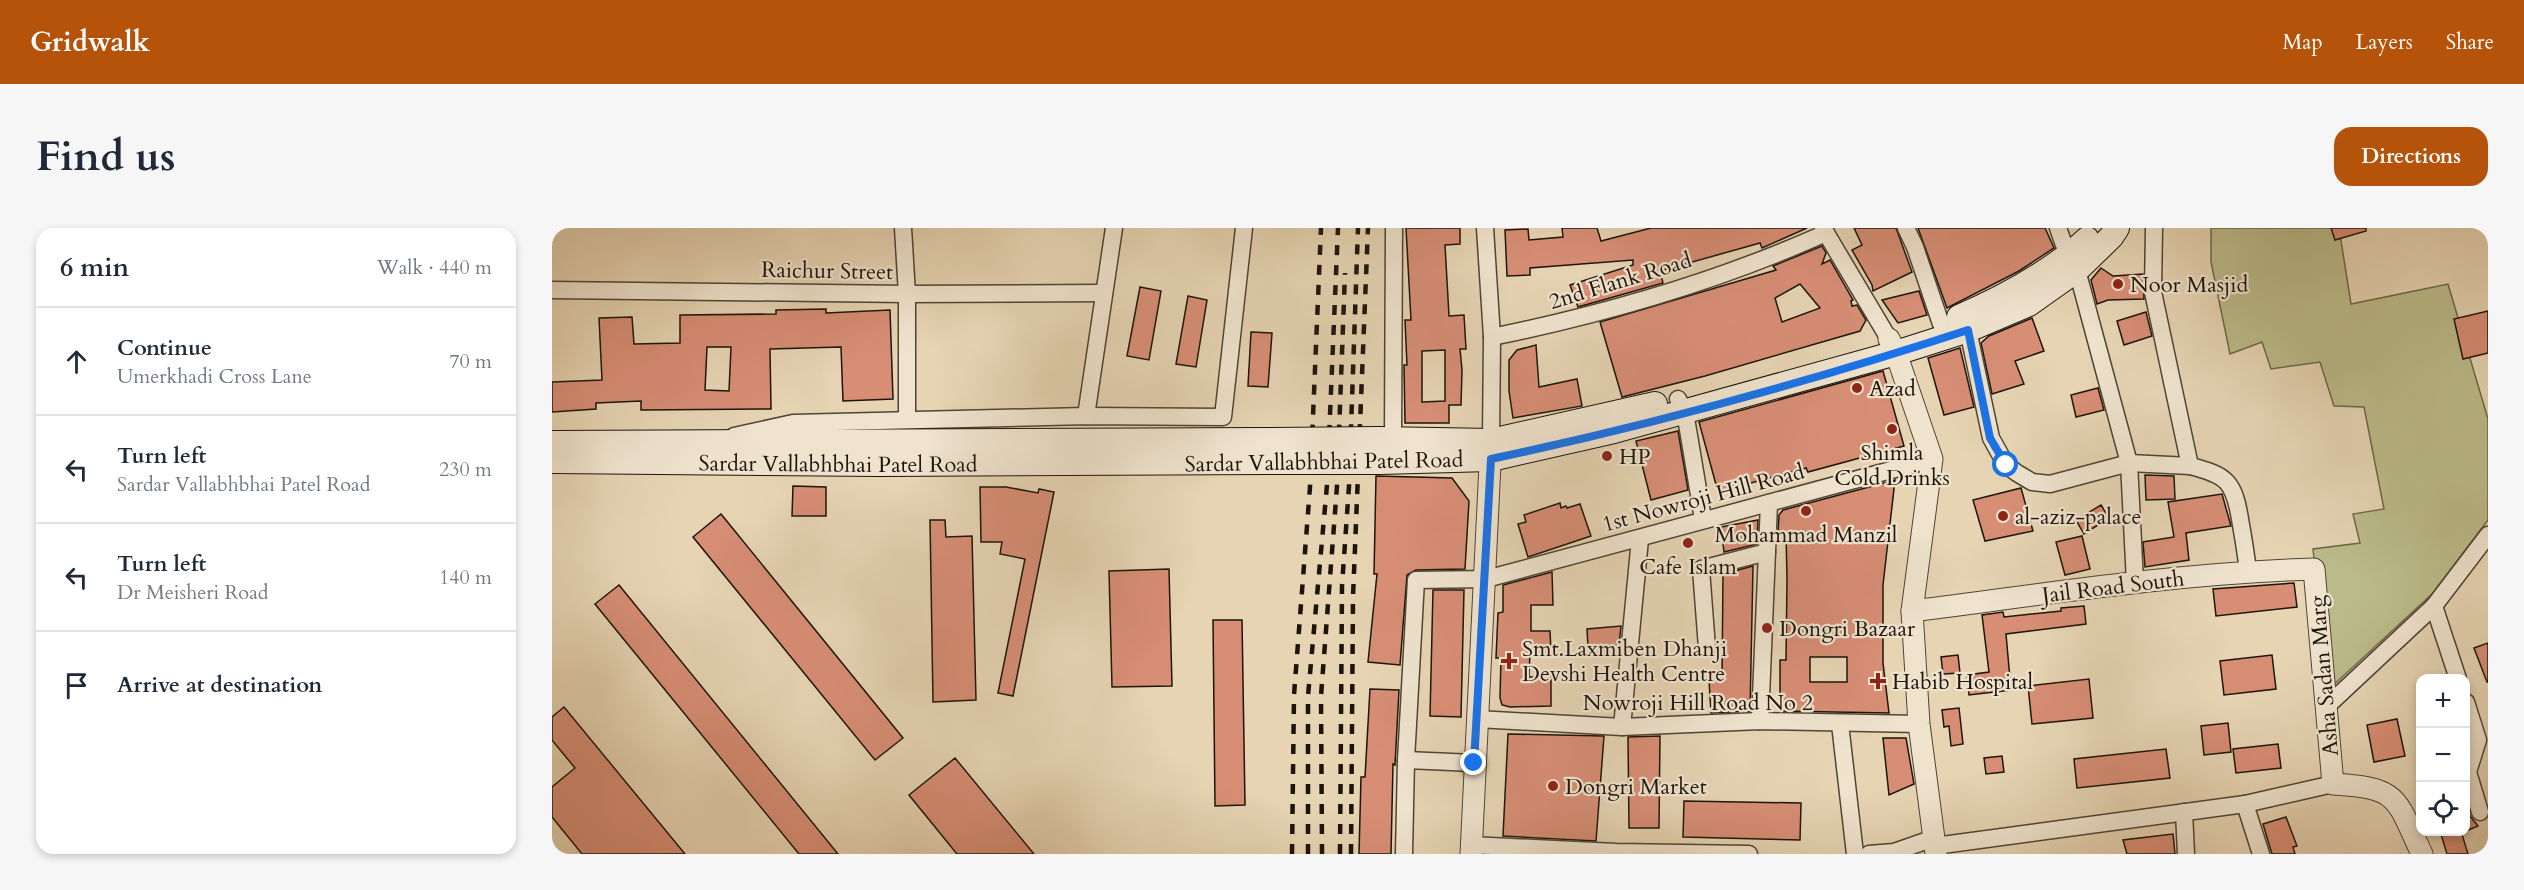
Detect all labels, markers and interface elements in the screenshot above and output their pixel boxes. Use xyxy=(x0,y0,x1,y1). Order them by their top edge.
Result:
text: Gridwalk xyxy=(30,23,150,61)
text: Map xyxy=(2283,28,2323,57)
text: Layers xyxy=(2356,28,2413,57)
text: Share xyxy=(2446,28,2494,57)
button: Directions xyxy=(2334,127,2488,186)
text: Find us xyxy=(36,128,176,185)
street label: 2nd Flank Road xyxy=(1545,245,1696,317)
text: 6 min xyxy=(60,250,129,285)
text: Walk · 440 m xyxy=(377,254,492,281)
street label: Raichur Street xyxy=(761,255,893,287)
place label: Noor Masjid xyxy=(2130,270,2248,300)
marker: Noor Masjid xyxy=(2111,277,2125,291)
text: Continue xyxy=(117,333,212,363)
icon: ahead xyxy=(60,345,93,378)
text: 70 m xyxy=(449,348,492,375)
text: Umerkhadi Cross Lane xyxy=(117,363,312,390)
place label: Azad xyxy=(1869,374,1916,404)
marker: Azad xyxy=(1850,381,1864,395)
marker: Shimla Cold Drinks xyxy=(1885,422,1899,436)
place label: Shimla Cold Drinks xyxy=(1834,438,1950,493)
text: Turn left xyxy=(117,441,206,471)
place label: HP xyxy=(1619,442,1650,472)
street label: Sardar Vallabhbhai Patel Road xyxy=(1184,445,1464,479)
street label: Sardar Vallabhbhai Patel Road xyxy=(698,448,978,480)
marker: HP xyxy=(1600,449,1614,463)
route start xyxy=(1992,451,2018,477)
icon: left xyxy=(60,453,93,486)
text: 230 m xyxy=(439,456,492,483)
street label: 1st Nowroji Hill Road xyxy=(1599,456,1808,539)
text: Sardar Vallabhbhai Patel Road xyxy=(117,471,370,498)
place label: al-aziz-palace xyxy=(2015,502,2141,532)
marker: Mohammad Manzil xyxy=(1799,504,1813,518)
marker: al-aziz-palace xyxy=(1996,509,2010,523)
place label: Mohammad Manzil xyxy=(1715,520,1898,550)
marker: Cafe Islam xyxy=(1681,536,1695,550)
text: Turn left xyxy=(117,549,206,579)
place label: Cafe Islam xyxy=(1639,552,1737,582)
icon: left xyxy=(60,561,93,594)
street label: Jail Road South xyxy=(2037,563,2186,611)
text: 140 m xyxy=(439,564,492,591)
text: Dr Meisheri Road xyxy=(117,579,268,606)
street label: Asha Sadan Marg xyxy=(2302,594,2346,758)
place label: Dongri Bazaar xyxy=(1779,614,1916,644)
marker: Dongri Bazaar xyxy=(1760,621,1774,635)
place label: Smt.Laxmiben Dhanji Devshi Health Centre xyxy=(1522,634,1727,689)
marker: Smt.Laxmiben Dhanji Devshi Health Centre xyxy=(1500,652,1518,670)
place label: Habib Hospital xyxy=(1892,667,2034,697)
icon: arrive xyxy=(60,669,93,702)
text: Arrive at destination xyxy=(117,670,322,700)
marker: Habib Hospital xyxy=(1869,672,1887,690)
map controls xyxy=(2416,674,2470,836)
button: + xyxy=(2416,674,2470,728)
street label: Nowroji Hill Road No 2 xyxy=(1583,688,1813,718)
button: − xyxy=(2416,728,2470,782)
route end xyxy=(1460,749,1486,775)
place label: Dongri Market xyxy=(1565,772,1707,802)
marker: Dongri Market xyxy=(1546,779,1560,793)
button: locate xyxy=(2416,782,2470,836)

